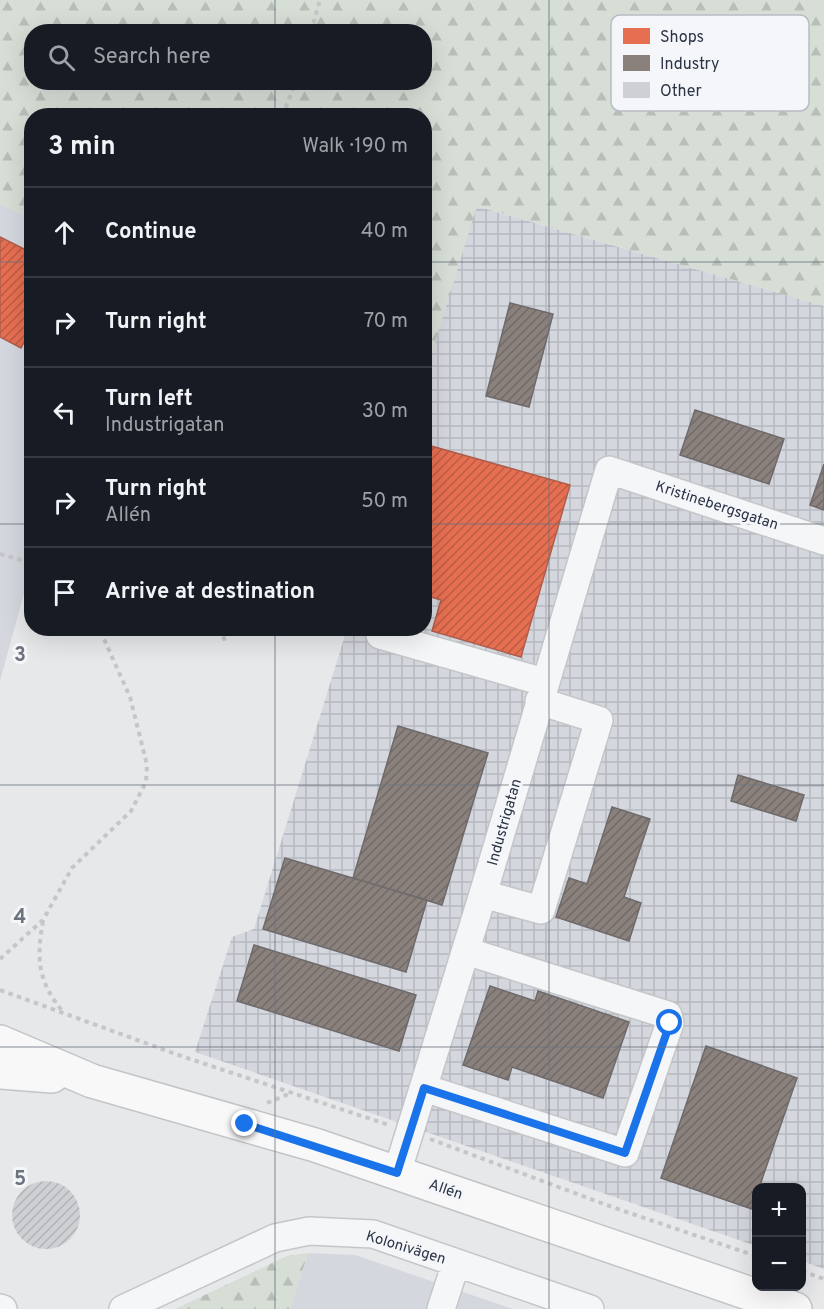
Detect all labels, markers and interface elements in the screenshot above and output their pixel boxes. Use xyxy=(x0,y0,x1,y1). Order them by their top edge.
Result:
legend xyxy=(611,15,809,111)
search box xyxy=(24,24,432,90)
text: Shops xyxy=(660,28,704,48)
icon: search xyxy=(45,41,78,74)
text: Search here xyxy=(93,44,211,71)
text: Industry xyxy=(660,55,719,75)
text: Other xyxy=(660,82,702,102)
text: 3 min xyxy=(48,131,116,164)
text: Walk · 190 m xyxy=(302,134,408,160)
icon: ahead xyxy=(48,216,81,249)
text: Continue xyxy=(105,219,196,246)
text: 40 m xyxy=(361,219,408,245)
icon: right xyxy=(48,306,81,339)
text: Turn right xyxy=(105,309,207,336)
text: 70 m xyxy=(364,309,408,335)
text: Turn left xyxy=(105,386,193,413)
icon: left xyxy=(48,396,81,429)
text: 30 m xyxy=(362,399,408,425)
text: Industrigatan xyxy=(105,413,224,439)
text: Turn right xyxy=(105,476,207,503)
street label: Kristinebergsgatan xyxy=(653,478,780,535)
icon: right xyxy=(48,486,81,519)
text: 50 m xyxy=(361,489,408,515)
text: Allén xyxy=(105,503,151,529)
icon: arrive xyxy=(48,576,81,609)
text: Arrive at destination xyxy=(105,579,315,606)
text: 3 xyxy=(14,643,26,669)
street label: Industrigatan xyxy=(484,777,527,868)
text: 4 xyxy=(14,905,26,931)
route start xyxy=(656,1009,682,1035)
route end xyxy=(231,1110,257,1136)
text: 5 xyxy=(14,1167,26,1193)
street label: Allén xyxy=(426,1176,465,1205)
map controls xyxy=(752,1183,806,1291)
button: + xyxy=(752,1183,806,1237)
street label: Kolonivägen xyxy=(363,1227,448,1270)
button: − xyxy=(752,1237,806,1291)

